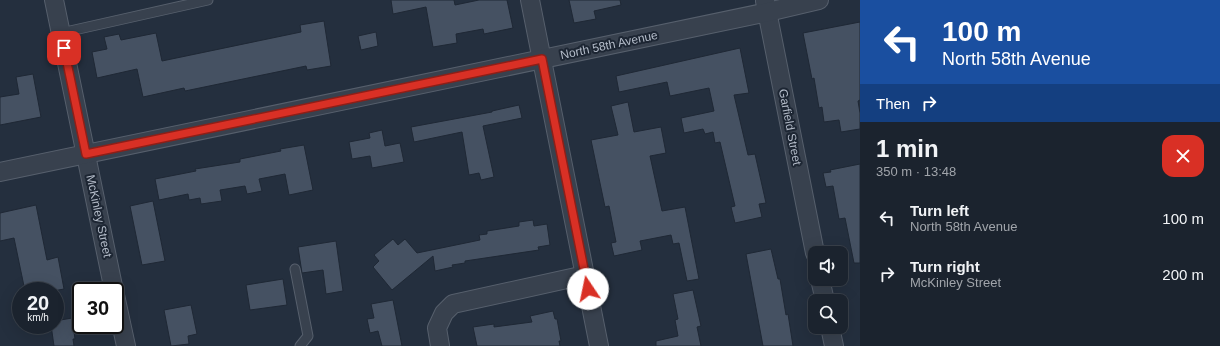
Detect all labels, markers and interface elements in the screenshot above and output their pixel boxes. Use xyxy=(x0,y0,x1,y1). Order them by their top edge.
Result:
icon: left xyxy=(876,16,928,68)
text: 100 m xyxy=(942,16,1021,47)
street label: North 58th Avenue xyxy=(559,28,659,62)
pin xyxy=(47,31,81,65)
icon: arrive xyxy=(53,37,75,59)
text: North 58th Avenue xyxy=(942,49,1091,69)
street label: Garfield Street xyxy=(776,88,804,167)
icon: right xyxy=(918,92,940,114)
text: Then xyxy=(876,95,910,112)
text: 1 min xyxy=(876,135,939,162)
button: close xyxy=(1162,135,1204,177)
text: 350 m · 13:48 xyxy=(876,164,956,179)
street label: McKinley Street xyxy=(83,173,115,259)
text: Turn left xyxy=(910,202,969,219)
icon: left xyxy=(876,207,898,229)
text: 100 m xyxy=(1162,210,1204,227)
text: North 58th Avenue xyxy=(910,219,1017,234)
map controls xyxy=(808,246,848,334)
button: sound xyxy=(808,246,848,286)
text: Turn right xyxy=(910,258,980,275)
icon: right xyxy=(876,263,898,285)
text: 200 m xyxy=(1162,266,1204,283)
position arrow xyxy=(567,268,609,310)
text: McKinley Street xyxy=(910,275,1001,290)
speed limit sign: 30 xyxy=(72,282,124,334)
text: 20 xyxy=(27,292,49,314)
button: search xyxy=(808,294,848,334)
text: km/h xyxy=(27,312,49,323)

